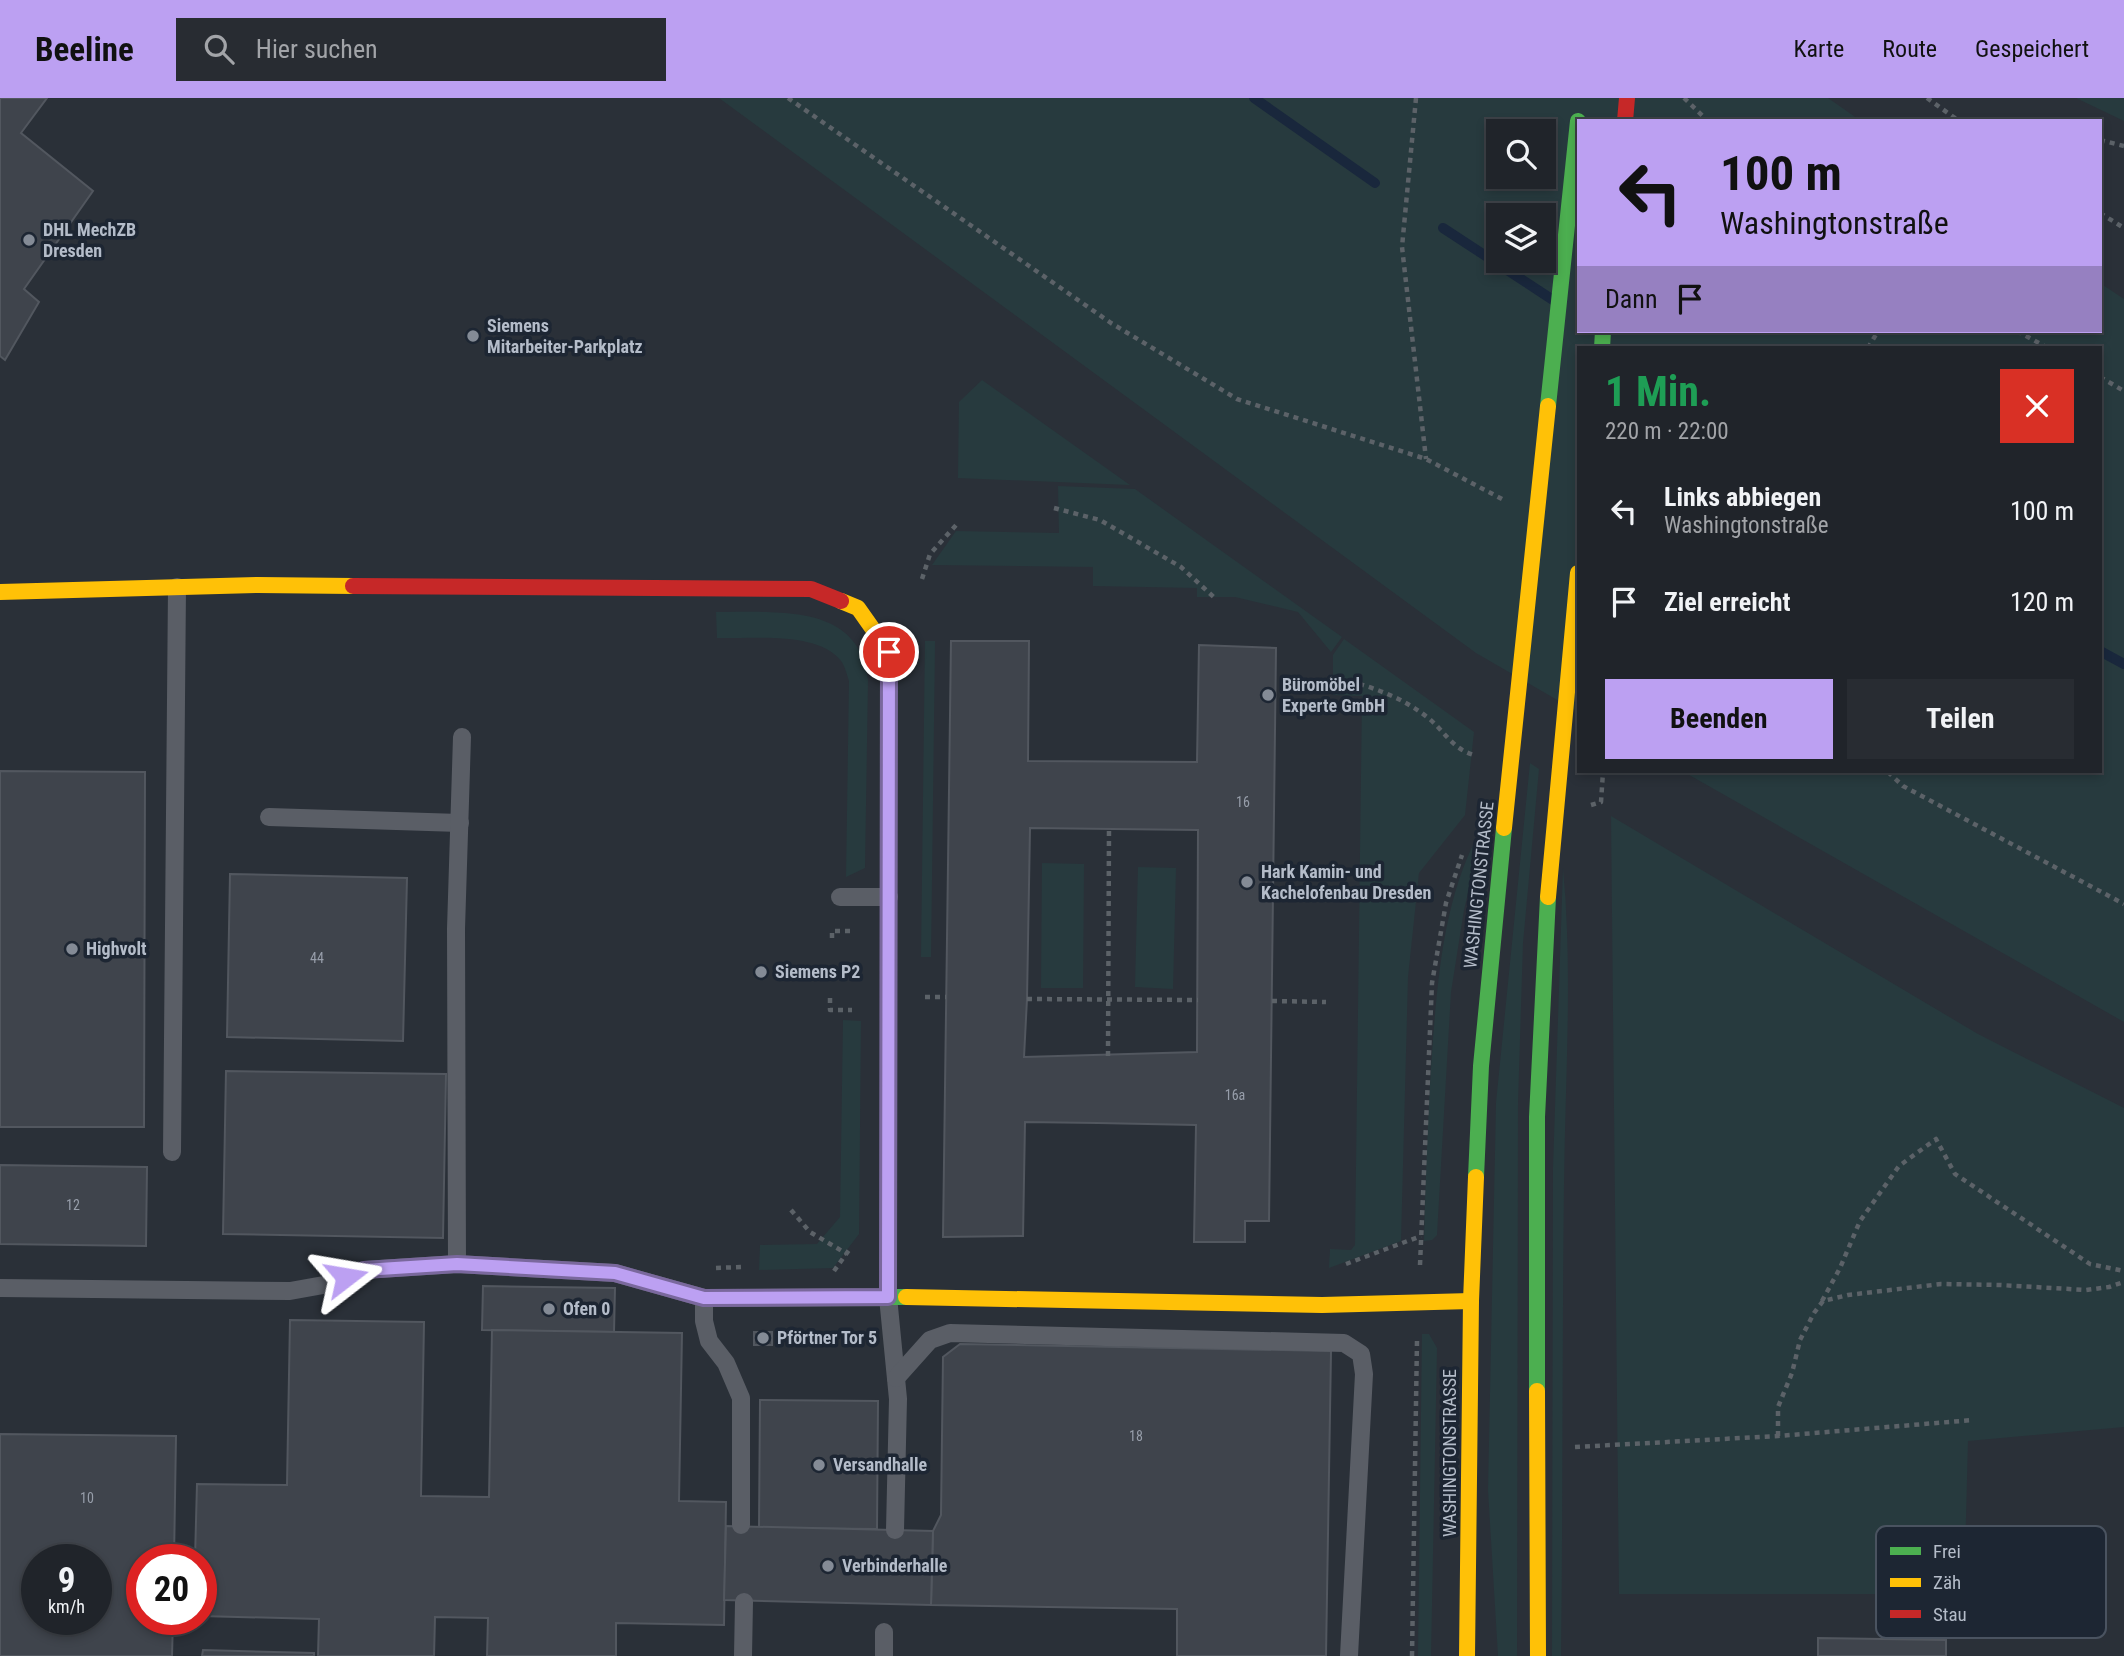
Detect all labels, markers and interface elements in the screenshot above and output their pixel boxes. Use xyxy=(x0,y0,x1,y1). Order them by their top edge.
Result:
search box xyxy=(176,18,666,81)
text: Beeline xyxy=(35,30,134,69)
icon: search xyxy=(200,30,238,68)
text: Hier suchen xyxy=(256,34,378,64)
text: Karte xyxy=(1794,35,1844,63)
text: Route xyxy=(1882,35,1937,63)
text: Gespeichert xyxy=(1975,35,2089,63)
map controls xyxy=(1486,119,1556,273)
button: search xyxy=(1486,119,1556,189)
text: 100 m xyxy=(1720,145,1842,202)
icon: left xyxy=(1605,147,1696,238)
button: layers xyxy=(1486,203,1556,273)
text: Washingtonstraße xyxy=(1720,204,1949,242)
place label: DHL MechZB Dresden xyxy=(43,219,136,261)
marker: DHL MechZB Dresden xyxy=(21,232,37,248)
icon: arrive xyxy=(1671,280,1709,318)
text: Dann xyxy=(1605,284,1657,314)
place label: Siemens Mitarbeiter-Parkplatz xyxy=(487,315,643,357)
marker: Siemens Mitarbeiter-Parkplatz xyxy=(465,328,481,344)
text: 1 Min. xyxy=(1605,367,1711,416)
button: close xyxy=(2000,369,2074,443)
text: 220 m · 22:00 xyxy=(1605,418,1729,445)
text: Links abbiegen xyxy=(1664,482,1821,512)
icon: left xyxy=(1605,492,1643,530)
text: 100 m xyxy=(2010,496,2074,526)
text: Washingtonstraße xyxy=(1664,512,1828,539)
icon: arrive xyxy=(1605,583,1643,621)
text: Ziel erreicht xyxy=(1664,587,1790,617)
text: 120 m xyxy=(2010,587,2074,617)
pin xyxy=(859,622,919,682)
icon: arrive xyxy=(870,633,908,671)
place label: Büromöbel Experte GmbH xyxy=(1282,674,1385,716)
button: Beenden xyxy=(1605,679,1833,759)
button: Teilen xyxy=(1847,679,2074,759)
marker: Büromöbel Experte GmbH xyxy=(1260,687,1276,703)
house number: 16 xyxy=(1236,794,1250,810)
street label: WASHINGTONSTRASSE xyxy=(1459,800,1498,970)
place label: Hark Kamin- und Kachelofenbau Dresden xyxy=(1261,861,1431,903)
marker: Hark Kamin- und Kachelofenbau Dresden xyxy=(1239,874,1255,890)
place label: Highvolt xyxy=(86,938,147,959)
marker: Highvolt xyxy=(64,941,80,957)
house number: 44 xyxy=(310,950,324,966)
place label: Siemens P2 xyxy=(775,961,860,982)
marker: Siemens P2 xyxy=(753,964,769,980)
house number: 16a xyxy=(1225,1087,1245,1103)
house number: 12 xyxy=(66,1197,80,1213)
position arrow xyxy=(309,1240,383,1314)
place label: Ofen 0 xyxy=(563,1298,610,1319)
marker: Ofen 0 xyxy=(541,1301,557,1317)
place label: Pförtner Tor 5 xyxy=(777,1327,877,1348)
marker: Pförtner Tor 5 xyxy=(755,1330,771,1346)
street label: WASHINGTONSTRASSE xyxy=(1439,1369,1460,1537)
house number: 18 xyxy=(1129,1428,1143,1444)
place label: Versandhalle xyxy=(833,1454,927,1475)
marker: Versandhalle xyxy=(811,1457,827,1473)
house number: 10 xyxy=(80,1490,94,1506)
legend xyxy=(1876,1526,2106,1638)
text: Frei xyxy=(1933,1540,1961,1563)
speed limit sign: 20 xyxy=(126,1544,217,1635)
place label: Verbinderhalle xyxy=(842,1555,948,1576)
marker: Verbinderhalle xyxy=(820,1558,836,1574)
text: 9 xyxy=(58,1560,75,1601)
text: Zäh xyxy=(1933,1571,1961,1594)
text: km/h xyxy=(48,1596,85,1617)
text: Stau xyxy=(1933,1603,1967,1626)

